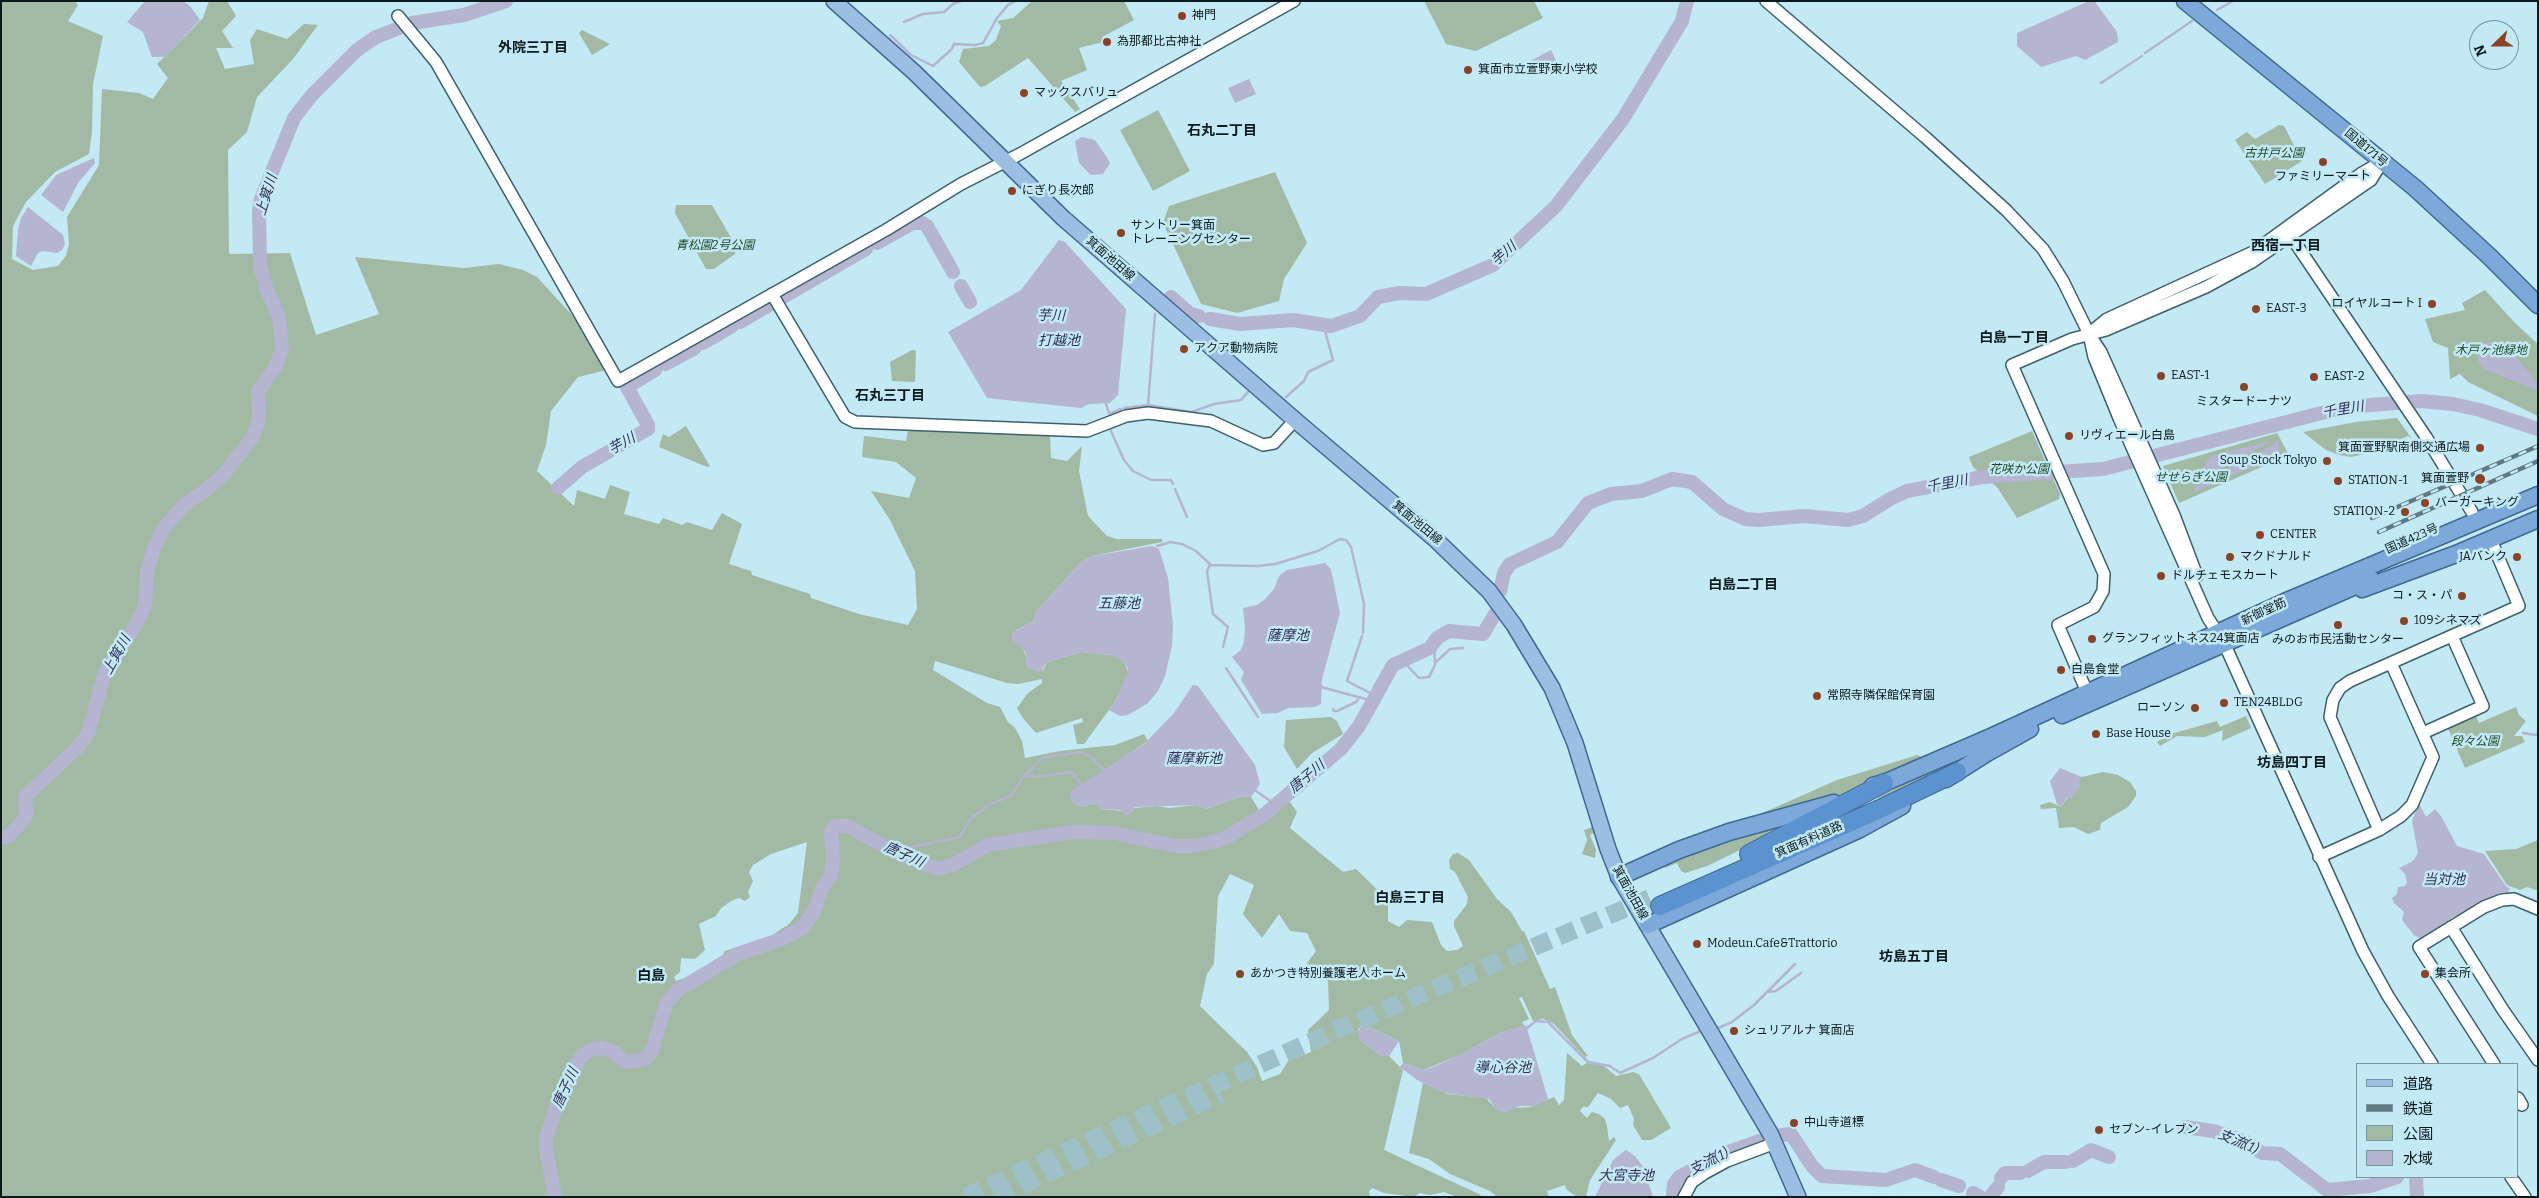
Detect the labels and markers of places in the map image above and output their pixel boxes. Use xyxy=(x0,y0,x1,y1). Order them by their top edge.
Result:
place label: 神門 xyxy=(1192,9,1216,23)
marker: 神門 xyxy=(1176,10,1188,22)
place label: 為那都比古神社 xyxy=(1117,35,1201,49)
marker: 為那都比古神社 xyxy=(1101,36,1113,48)
place label: 箕面市立萱野東小学校 xyxy=(1478,63,1598,77)
marker: 箕面市立萱野東小学校 xyxy=(1462,64,1474,76)
place label: マックスバリュ xyxy=(1034,86,1118,100)
marker: マックスバリュ xyxy=(1018,87,1030,99)
marker: ファミリーマート xyxy=(2317,156,2329,168)
place label: ファミリーマート xyxy=(2275,170,2371,184)
place label: にぎり長次郎 xyxy=(1022,184,1094,198)
marker: にぎり長次郎 xyxy=(1006,185,1018,197)
place label: サントリー箕面 トレーニングセンター xyxy=(1131,219,1251,247)
marker: サントリー箕面 トレーニングセンター xyxy=(1115,227,1127,239)
place label: ロイヤルコート I xyxy=(2331,297,2422,311)
marker: ロイヤルコート I xyxy=(2426,298,2438,310)
place label: EAST-3 xyxy=(2266,302,2307,316)
marker: EAST-3 xyxy=(2250,303,2262,315)
place label: アクア動物病院 xyxy=(1194,342,1278,356)
marker: アクア動物病院 xyxy=(1178,343,1190,355)
place label: EAST-1 xyxy=(2171,369,2209,383)
marker: EAST-1 xyxy=(2155,370,2167,382)
place label: EAST-2 xyxy=(2324,370,2364,384)
marker: EAST-2 xyxy=(2308,371,2320,383)
marker: ミスタードーナツ xyxy=(2238,381,2250,393)
place label: ミスタードーナツ xyxy=(2196,395,2292,409)
place label: リヴィエール白島 xyxy=(2079,429,2175,443)
marker: リヴィエール白島 xyxy=(2063,430,2075,442)
place label: 箕面萱野駅南側交通広場 xyxy=(2338,441,2470,455)
marker: 箕面萱野駅南側交通広場 xyxy=(2474,442,2486,454)
place label: Soup Stock Tokyo xyxy=(2220,454,2317,468)
marker: Soup Stock Tokyo xyxy=(2321,455,2333,467)
place label: 箕面萱野 xyxy=(2421,472,2469,486)
marker: 箕面萱野 xyxy=(2473,472,2487,486)
place label: STATION-1 xyxy=(2348,474,2408,488)
marker: STATION-1 xyxy=(2332,475,2344,487)
place label: バーガーキング xyxy=(2435,496,2519,510)
marker: バーガーキング xyxy=(2419,497,2431,509)
place label: STATION-2 xyxy=(2333,505,2395,519)
marker: STATION-2 xyxy=(2399,506,2411,518)
place label: CENTER xyxy=(2270,528,2317,542)
marker: CENTER xyxy=(2254,529,2266,541)
place label: マクドナルド xyxy=(2240,550,2312,564)
place label: JAバンク xyxy=(2459,550,2507,564)
marker: マクドナルド xyxy=(2224,551,2236,563)
marker: JAバンク xyxy=(2511,551,2523,563)
place label: ドルチェモスカート xyxy=(2171,569,2279,583)
marker: ドルチェモスカート xyxy=(2155,570,2167,582)
place label: コ・ス・パ xyxy=(2392,589,2452,603)
marker: コ・ス・パ xyxy=(2456,590,2468,602)
place label: 109シネマズ xyxy=(2414,614,2482,628)
marker: 109シネマズ xyxy=(2398,615,2410,627)
marker: みのお市民活動センター xyxy=(2332,619,2344,631)
place label: グランフィットネス24箕面店 xyxy=(2102,632,2260,646)
marker: グランフィットネス24箕面店 xyxy=(2086,633,2098,645)
place label: みのお市民活動センター xyxy=(2272,633,2404,647)
place label: 白島食堂 xyxy=(2071,663,2119,677)
marker: 白島食堂 xyxy=(2055,664,2067,676)
place label: 常照寺隣保館保育園 xyxy=(1827,689,1935,703)
marker: 常照寺隣保館保育園 xyxy=(1811,690,1823,702)
place label: TEN24BLDG xyxy=(2234,696,2303,710)
marker: TEN24BLDG xyxy=(2218,697,2230,709)
place label: ローソン xyxy=(2137,701,2185,715)
marker: ローソン xyxy=(2189,702,2201,714)
place label: Base House xyxy=(2106,727,2171,741)
marker: Base House xyxy=(2090,728,2102,740)
place label: Modeun.Cafe&Trattorio xyxy=(1707,937,1837,951)
marker: Modeun.Cafe&Trattorio xyxy=(1691,938,1703,950)
place label: あかつき特別養護老人ホーム xyxy=(1250,967,1406,981)
place label: 集会所 xyxy=(2435,967,2471,981)
marker: あかつき特別養護老人ホーム xyxy=(1234,968,1246,980)
marker: 集会所 xyxy=(2419,968,2431,980)
place label: シュリアルナ 箕面店 xyxy=(1744,1024,1854,1038)
marker: シュリアルナ 箕面店 xyxy=(1728,1025,1740,1037)
place label: 中山寺道標 xyxy=(1804,1116,1864,1130)
marker: 中山寺道標 xyxy=(1788,1117,1800,1129)
place label: セブン-イレブン xyxy=(2109,1123,2198,1137)
marker: セブン-イレブン xyxy=(2093,1124,2105,1136)

